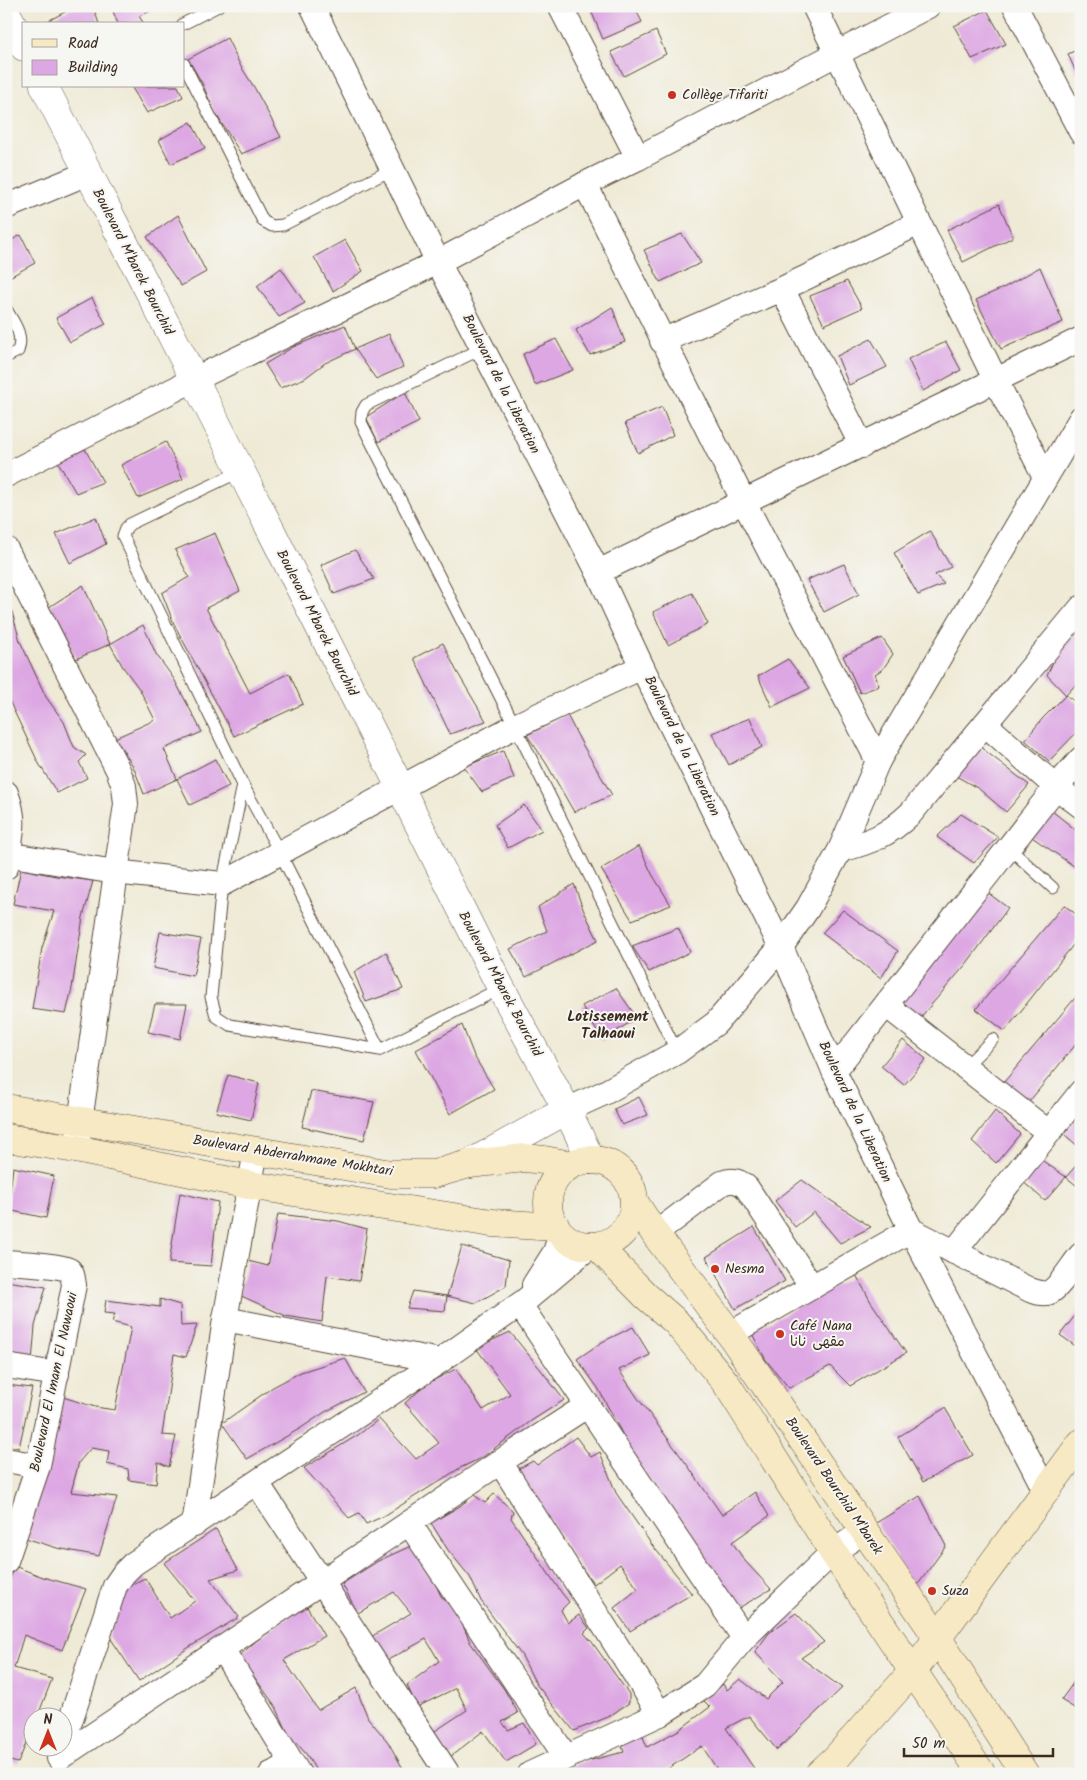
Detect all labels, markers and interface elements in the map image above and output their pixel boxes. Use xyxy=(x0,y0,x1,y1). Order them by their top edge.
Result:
legend xyxy=(22,22,185,88)
text: Road xyxy=(68,32,99,56)
text: Building xyxy=(68,56,118,80)
place label: Collège Tifariti xyxy=(682,84,768,106)
marker: Collège Tifariti xyxy=(666,89,678,101)
street label: Boulevard M'barek Bourchid xyxy=(86,185,180,340)
street label: Boulevard de la Liberation xyxy=(456,310,546,458)
street label: Boulevard M'barek Bourchid xyxy=(270,546,364,701)
street label: Boulevard de la Liberation xyxy=(638,672,726,820)
street label: Boulevard M'barek Bourchid xyxy=(452,907,548,1062)
district label: Lotissement Talhaoui xyxy=(567,1005,649,1046)
street label: Boulevard de la Liberation xyxy=(812,1037,898,1187)
street label: Boulevard Abderrahmane Mokhtari xyxy=(191,1129,395,1183)
place label: Nesma xyxy=(725,1258,764,1280)
marker: Nesma xyxy=(709,1263,721,1275)
street label: Boulevard El Imam El Nawaoui xyxy=(24,1289,84,1474)
place label: Café Nana مقهى نانا xyxy=(790,1315,852,1353)
marker: Café Nana مقهى نانا xyxy=(774,1328,786,1340)
street label: Boulevard Bourchid M'barek xyxy=(780,1413,889,1560)
place label: Suza xyxy=(942,1580,969,1602)
marker: Suza xyxy=(926,1585,938,1597)
north arrow xyxy=(22,1708,72,1758)
text: N xyxy=(44,1709,53,1731)
scale bar xyxy=(904,1725,1053,1757)
text: 50 m xyxy=(912,1732,946,1756)

